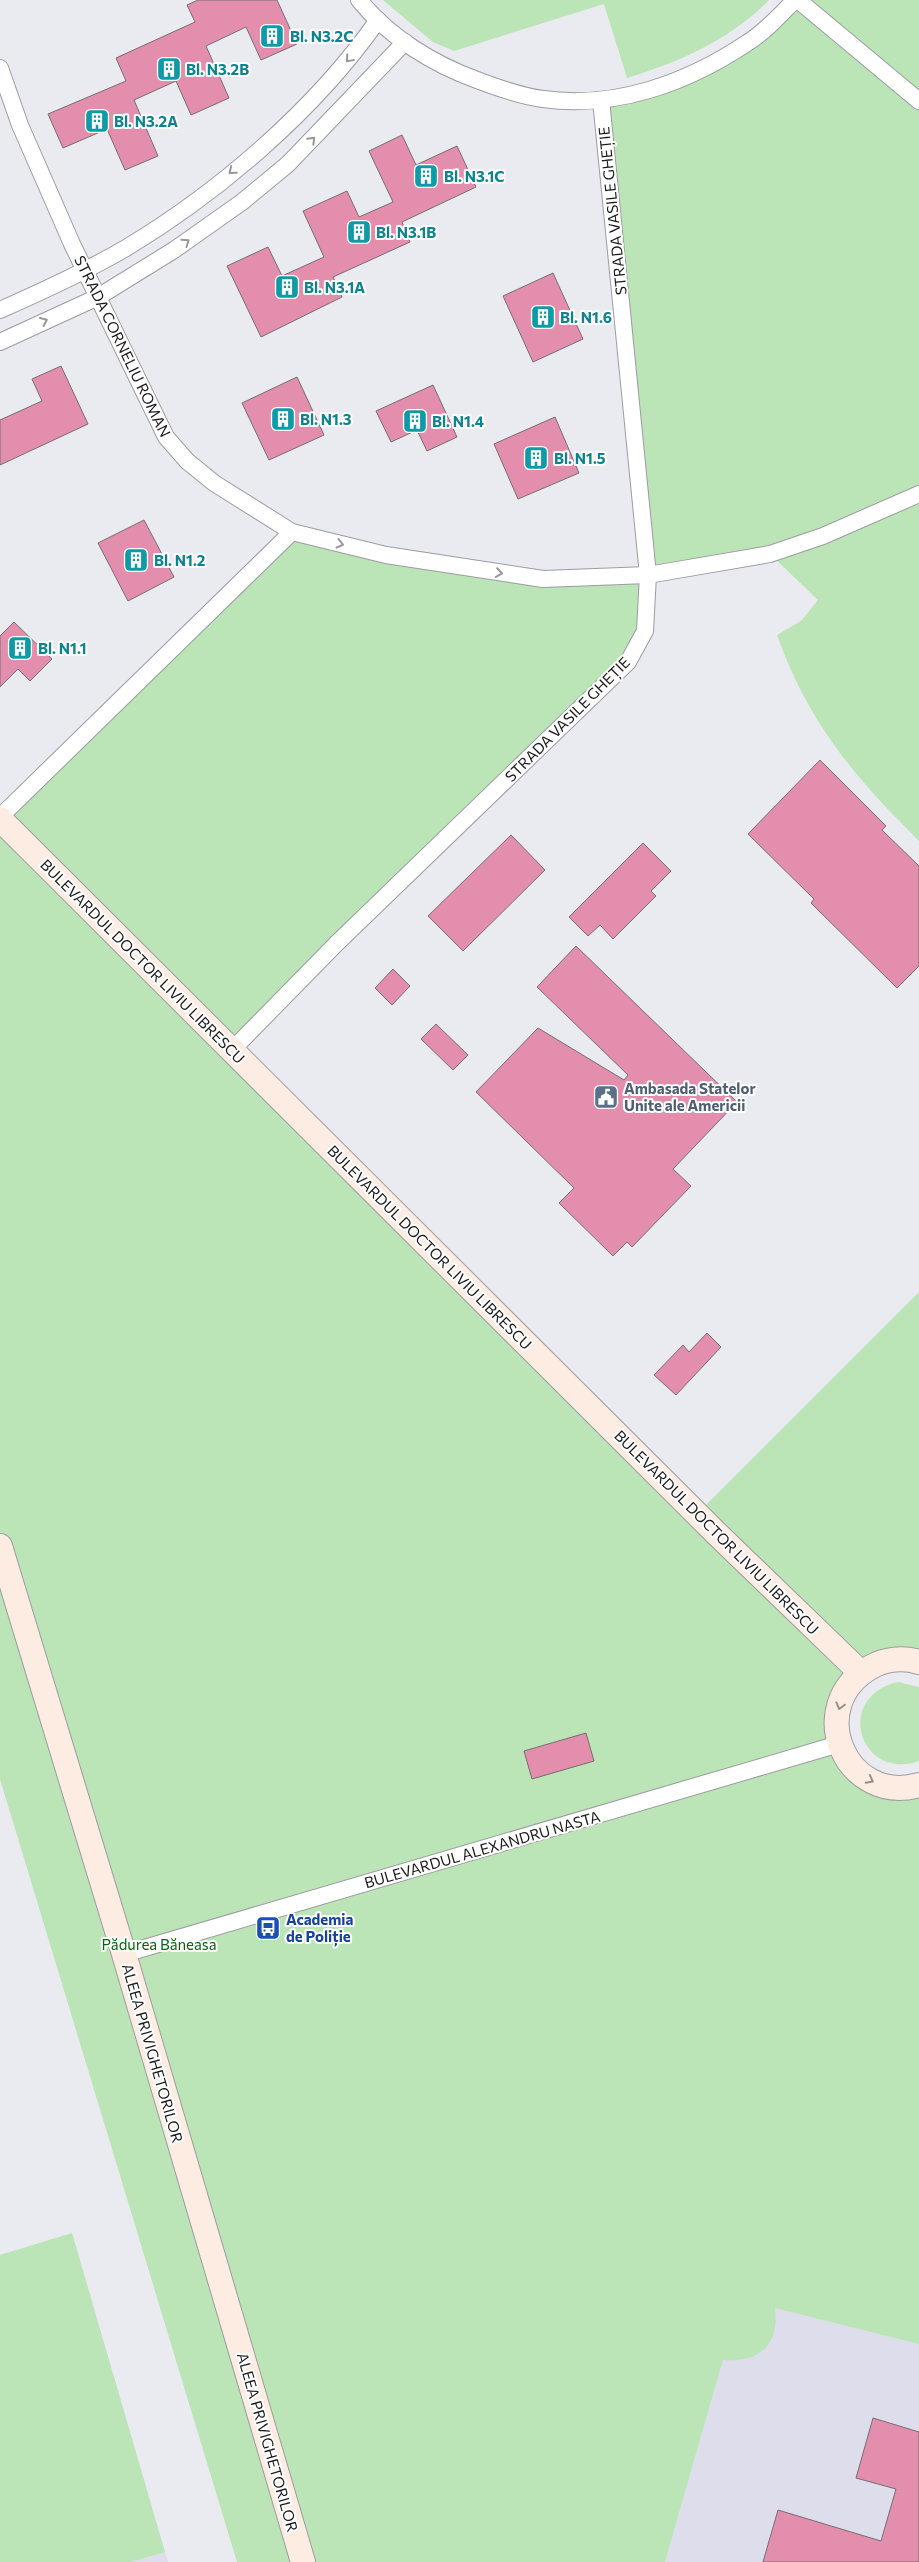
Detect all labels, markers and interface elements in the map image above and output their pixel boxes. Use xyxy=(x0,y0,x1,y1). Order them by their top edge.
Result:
building icon: Bl. N3.2C xyxy=(259,23,285,49)
place label: Bl. N3.2C xyxy=(290,27,353,45)
one-way arrow xyxy=(346,53,354,62)
building icon: Bl. N3.2B xyxy=(156,56,182,82)
place label: Bl. N3.2B xyxy=(186,60,249,78)
building icon: Bl. N3.2A xyxy=(84,108,110,134)
place label: Bl. N3.2A xyxy=(114,112,178,130)
street label: STRADA VASILE GHEȚIE xyxy=(594,126,632,296)
one-way arrow xyxy=(306,137,315,146)
building icon: Bl. N3.1C xyxy=(413,163,439,189)
one-way arrow xyxy=(229,166,238,174)
place label: Bl. N3.1C xyxy=(444,167,505,185)
building icon: Bl. N3.1B xyxy=(346,219,372,245)
place label: Bl. N3.1B xyxy=(376,223,436,241)
one-way arrow xyxy=(180,239,190,248)
street label: STRADA CORNELIU ROMAN xyxy=(71,252,175,440)
building icon: Bl. N3.1A xyxy=(274,274,300,300)
place label: Bl. N3.1A xyxy=(304,278,365,296)
building icon: Bl. N1.6 xyxy=(530,304,556,330)
place label: Bl. N1.6 xyxy=(560,308,612,326)
one-way arrow xyxy=(39,317,48,328)
building icon: Bl. N1.3 xyxy=(270,406,296,432)
building icon: Bl. N1.4 xyxy=(402,408,428,434)
place label: Bl. N1.3 xyxy=(300,410,352,428)
place label: Bl. N1.4 xyxy=(432,412,484,430)
building icon: Bl. N1.5 xyxy=(523,445,549,471)
place label: Bl. N1.5 xyxy=(554,449,606,467)
one-way arrow xyxy=(335,538,344,549)
building icon: Bl. N1.2 xyxy=(123,547,149,573)
place label: Bl. N1.2 xyxy=(154,551,205,569)
one-way arrow xyxy=(496,567,504,578)
building icon: Bl. N1.1 xyxy=(7,635,33,661)
place label: Bl. N1.1 xyxy=(38,639,87,657)
street label: STRADA VASILE GHEȚIE xyxy=(501,653,635,787)
street label: BULEVARDUL DOCTOR LIVIU LIBRESCU xyxy=(37,855,249,1067)
place label: Ambasada Statelor Unite ale Americii xyxy=(624,1079,756,1114)
public building icon: Ambasada Statelor Unite ale Americii xyxy=(593,1084,619,1110)
street label: BULEVARDUL DOCTOR LIVIU LIBRESCU xyxy=(324,1141,536,1353)
street label: BULEVARDUL DOCTOR LIVIU LIBRESCU xyxy=(611,1426,823,1638)
one-way arrow xyxy=(835,1701,845,1709)
one-way arrow xyxy=(865,1774,874,1784)
street label: BULEVARDUL ALEXANDRU NASTA xyxy=(362,1807,602,1891)
place label: Academia de Poliție xyxy=(286,1910,353,1947)
bus stop icon: Academia de Poliție xyxy=(255,1915,281,1941)
park label: Pădurea Băneasa xyxy=(101,1935,217,1953)
street label: ALEEA PRIVIGHETORILOR xyxy=(119,1961,187,2145)
street label: ALEEA PRIVIGHETORILOR xyxy=(234,2350,302,2534)

